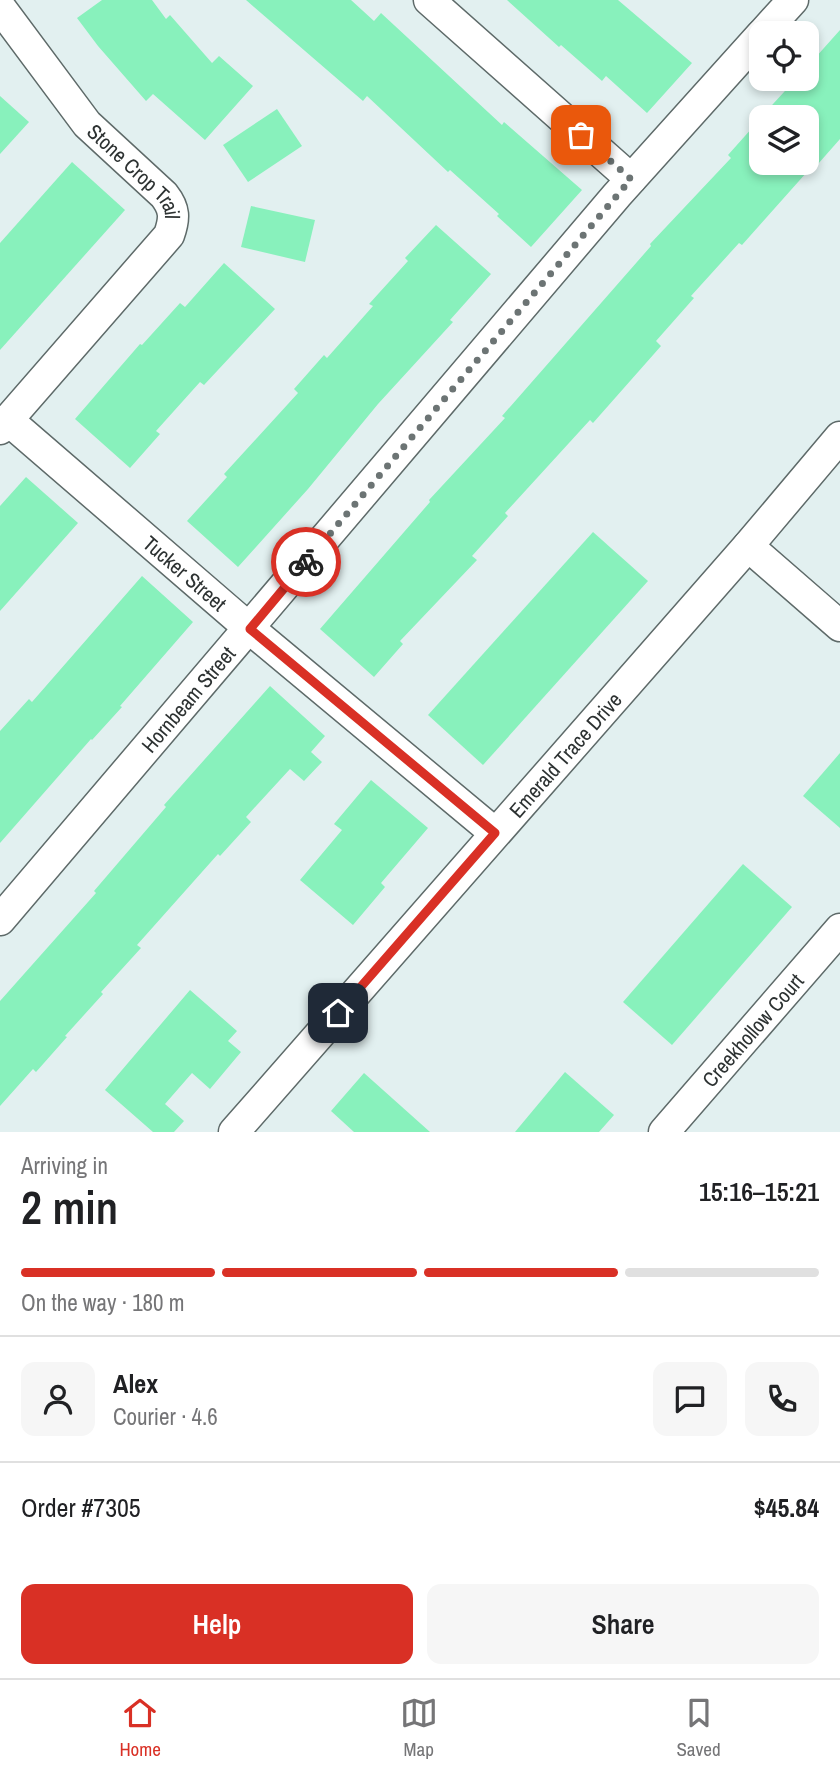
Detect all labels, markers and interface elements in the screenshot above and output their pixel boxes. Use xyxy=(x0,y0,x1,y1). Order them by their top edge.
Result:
map controls xyxy=(749,21,819,175)
button: locate xyxy=(749,21,819,91)
pin xyxy=(551,105,611,165)
button: layers xyxy=(749,105,819,175)
icon: bag xyxy=(562,116,600,154)
street label: Stone Crop Trail xyxy=(81,117,188,219)
courier xyxy=(271,527,341,597)
street label: Tucker Street xyxy=(137,529,233,617)
icon: bike xyxy=(287,543,325,581)
street label: Hornbeam Street xyxy=(134,640,242,759)
street label: Emerald Trace Drive xyxy=(502,686,628,824)
street label: Creekhollow Court xyxy=(695,967,810,1093)
pin xyxy=(308,983,368,1043)
icon: home xyxy=(319,994,357,1032)
text: Arriving in xyxy=(21,1150,108,1181)
text: 15:16–15:21 xyxy=(699,1174,819,1209)
text: 2 min xyxy=(21,1176,118,1238)
text: On the way · 180 m xyxy=(21,1287,185,1318)
button: person xyxy=(21,1362,95,1436)
button: chat xyxy=(653,1362,727,1436)
button: phone xyxy=(745,1362,819,1436)
text: Alex xyxy=(113,1366,158,1401)
text: Courier · 4.6 xyxy=(113,1401,218,1432)
text: Order #7305 xyxy=(21,1490,141,1525)
text: $45.84 xyxy=(754,1490,819,1525)
button: Help xyxy=(21,1584,413,1664)
button: Share xyxy=(427,1584,819,1664)
tab: Home xyxy=(119,1694,161,1762)
tab: Map xyxy=(400,1694,438,1762)
tab: Saved xyxy=(676,1694,721,1762)

